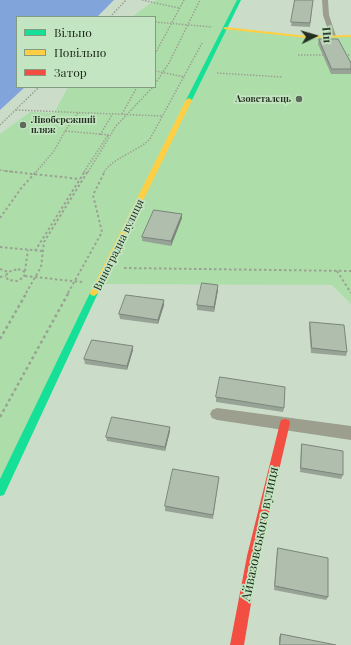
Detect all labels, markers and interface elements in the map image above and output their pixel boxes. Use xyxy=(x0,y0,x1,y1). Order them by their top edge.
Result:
legend xyxy=(16,16,156,88)
north arrow xyxy=(295,16,335,56)
text: Вільно xyxy=(54,24,92,40)
text: Пн xyxy=(319,26,336,43)
text: Повільно xyxy=(54,44,106,60)
text: Затор xyxy=(54,64,87,80)
place label: Азовсталець xyxy=(235,94,291,104)
marker: Азовсталець xyxy=(294,94,304,104)
place label: Лівобережний пляж xyxy=(31,115,96,136)
marker: Лівобережний пляж xyxy=(18,120,28,130)
street label: Виноградна вулиця xyxy=(91,197,147,293)
street label: Айвазовського вулиця xyxy=(238,466,282,602)

